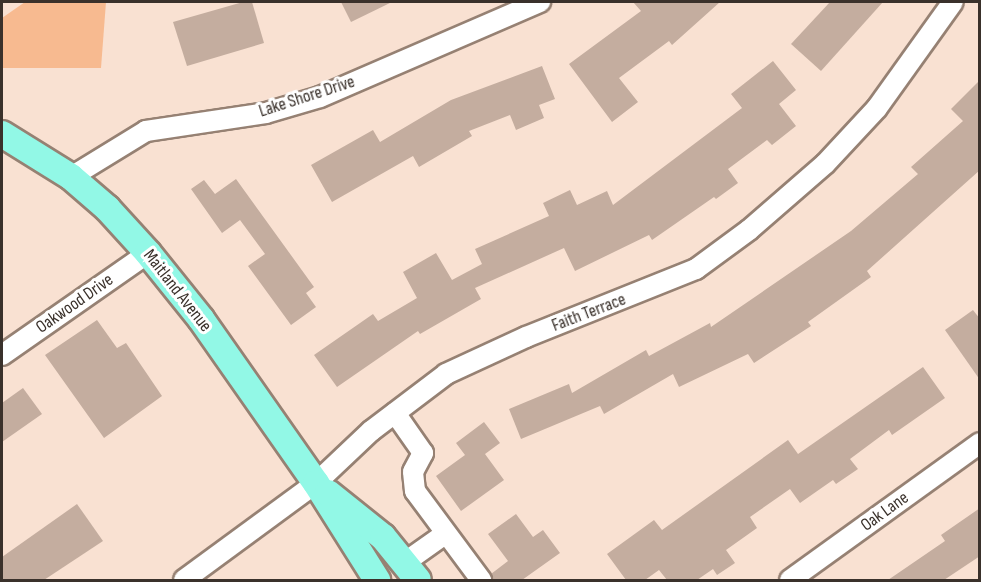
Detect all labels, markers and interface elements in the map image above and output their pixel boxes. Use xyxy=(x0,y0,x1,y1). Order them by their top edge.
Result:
street label: Lake Shore Drive xyxy=(256,71,358,123)
street label: Maitland Avenue xyxy=(138,245,216,337)
street label: Oakwood Drive xyxy=(32,270,118,338)
street label: Faith Terrace xyxy=(549,289,629,337)
street label: Oak Lane xyxy=(857,487,913,537)

